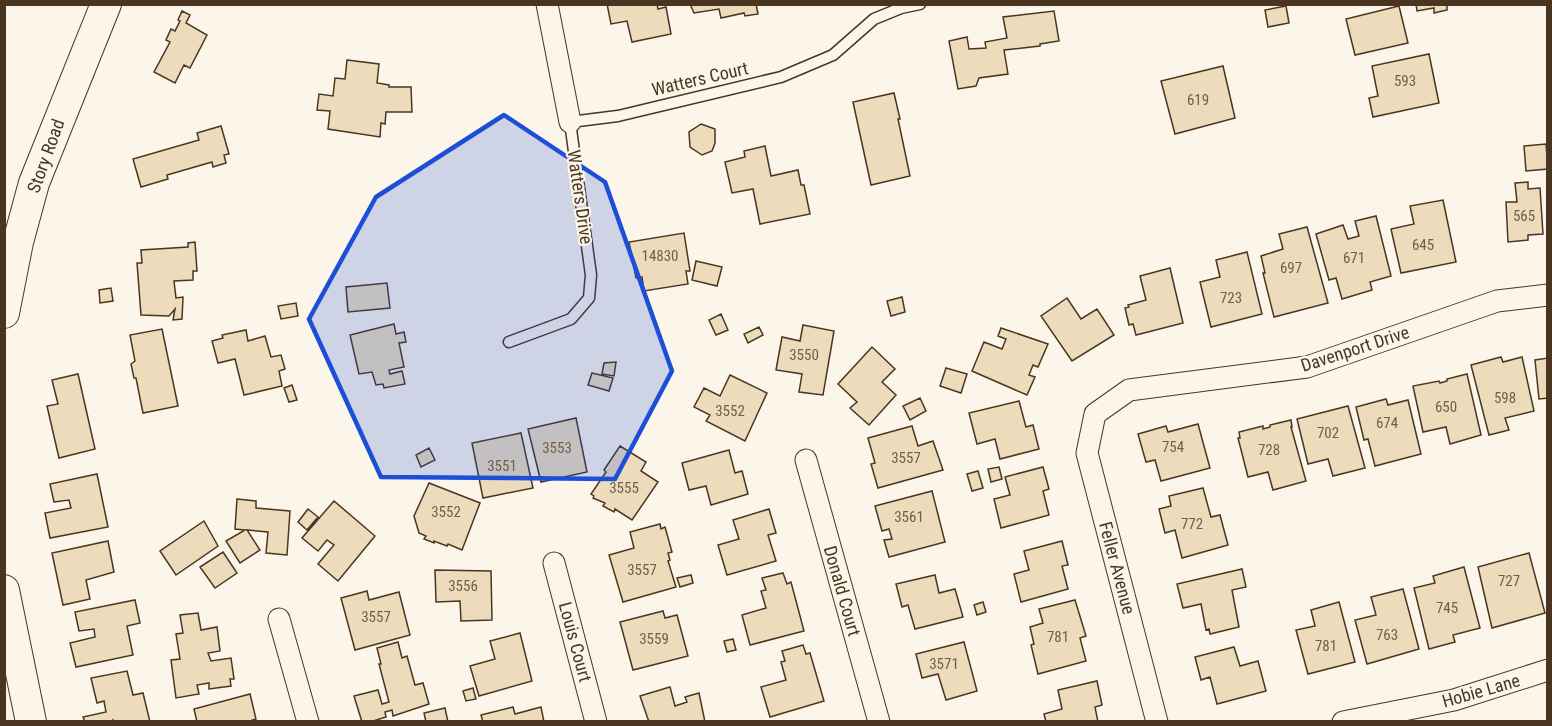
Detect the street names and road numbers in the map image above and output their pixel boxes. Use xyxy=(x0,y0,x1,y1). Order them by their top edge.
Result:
street label: Watters Court xyxy=(650,57,750,100)
street label: Story Road xyxy=(23,116,69,196)
street label: Watters Drive xyxy=(563,148,597,245)
street label: Davenport Drive xyxy=(1298,321,1412,376)
street label: Feller Avenue xyxy=(1095,519,1140,616)
street label: Donald Court xyxy=(820,543,865,638)
street label: Louis Court xyxy=(555,600,596,684)
street label: Hobie Lane xyxy=(1439,669,1522,712)

